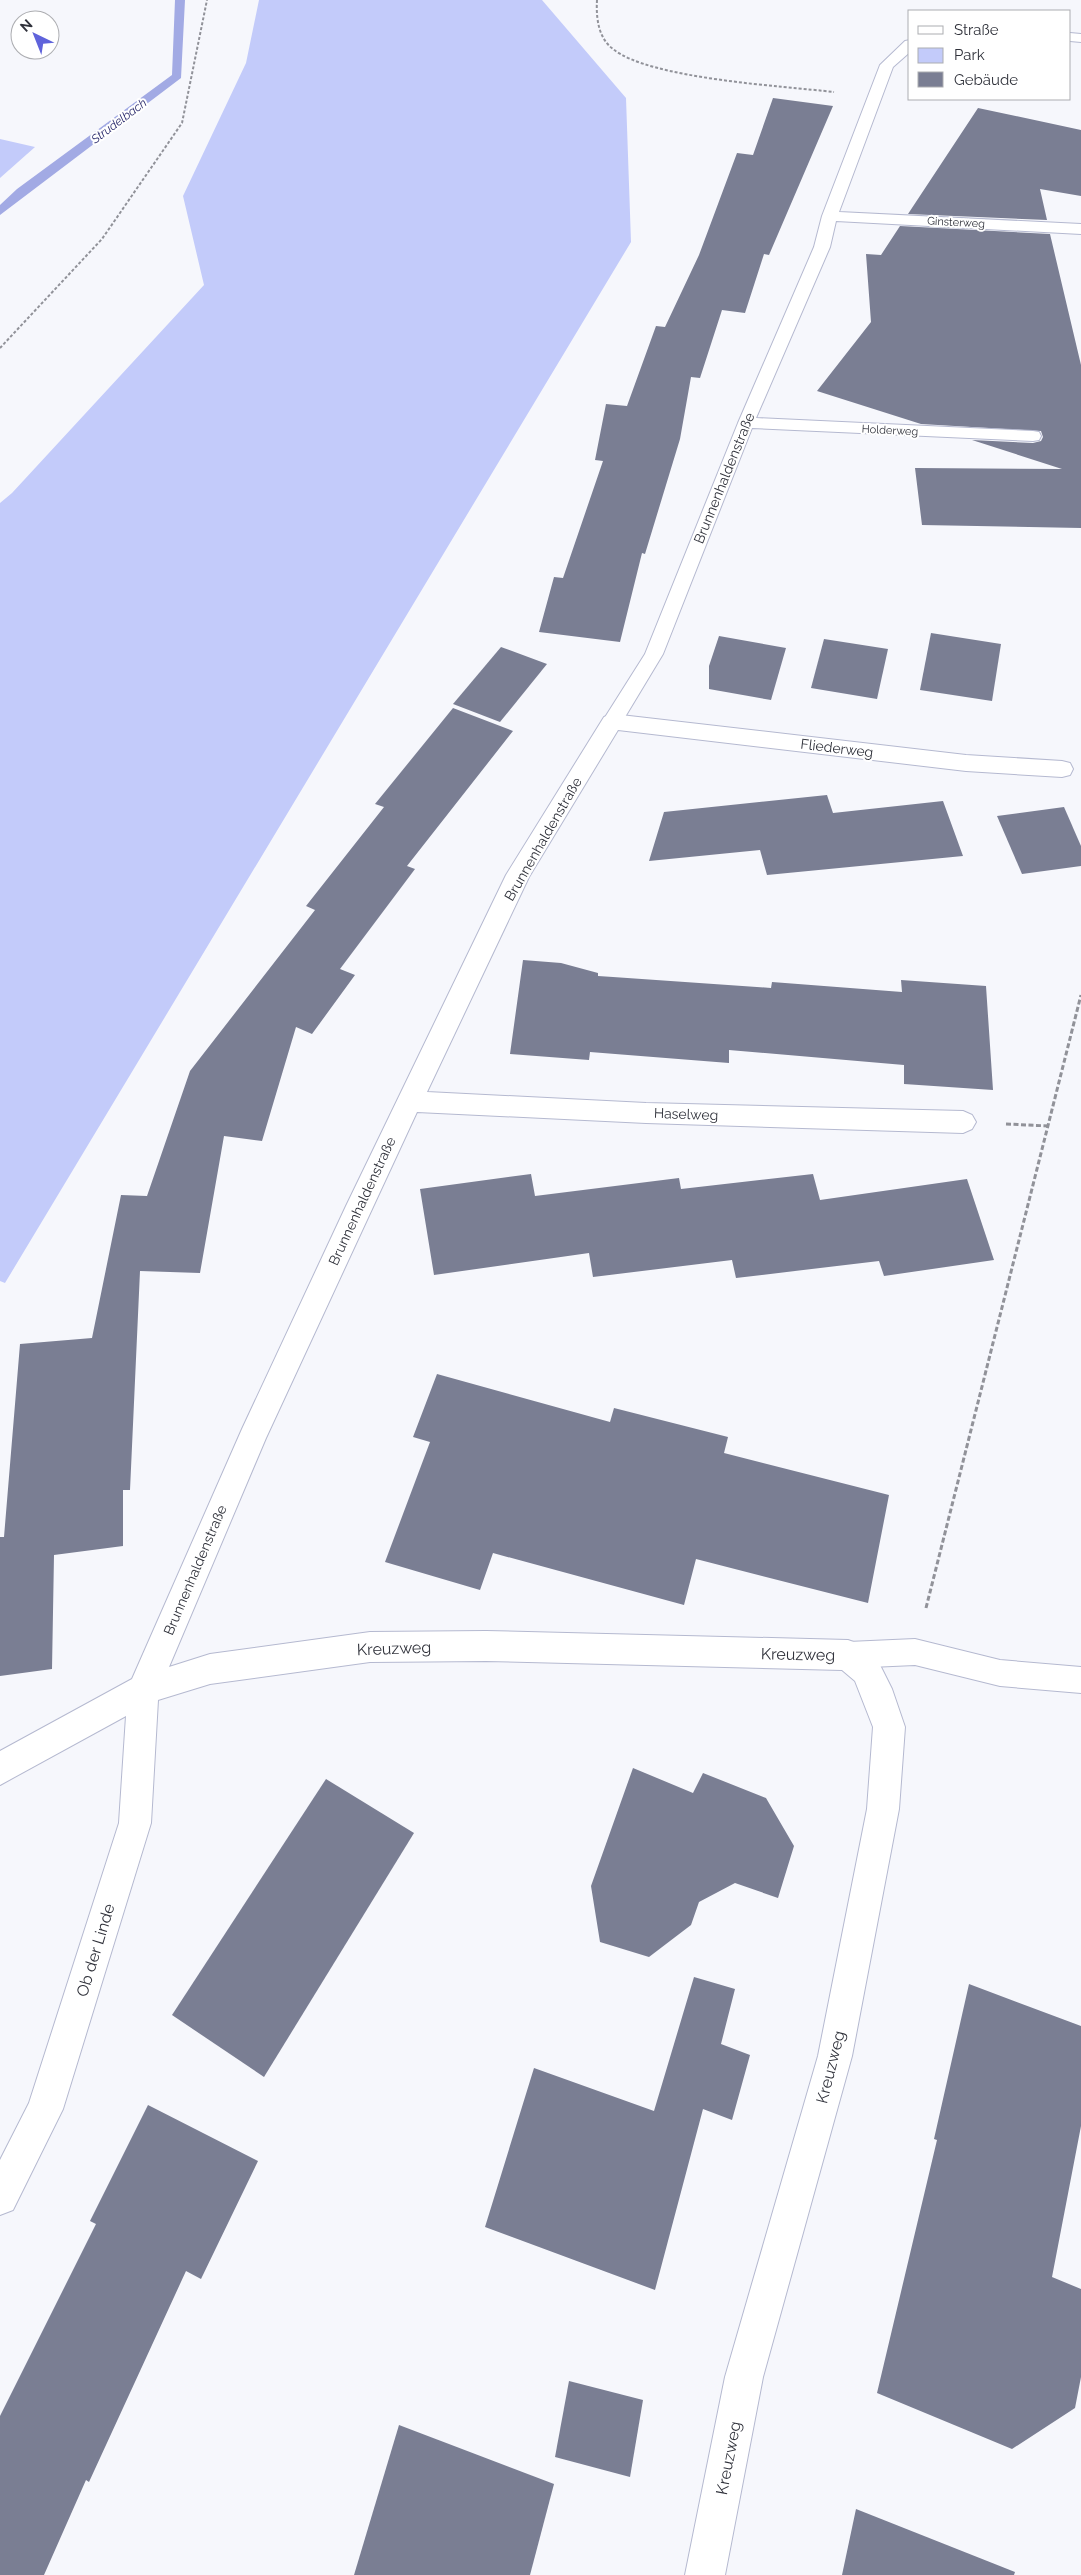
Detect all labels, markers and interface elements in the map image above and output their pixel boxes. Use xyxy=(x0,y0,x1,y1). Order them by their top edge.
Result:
north arrow xyxy=(10,10,60,60)
legend xyxy=(908,10,1071,100)
text: N xyxy=(17,16,35,35)
text: Straße xyxy=(954,21,999,39)
text: Park xyxy=(954,46,985,64)
text: Gebäude xyxy=(954,71,1018,89)
water label: Strudelbach xyxy=(88,95,150,147)
street label: Ginsterweg xyxy=(927,214,985,231)
street label: Brunnenhaldenstraße xyxy=(690,410,758,546)
street label: Holderweg xyxy=(861,423,919,438)
street label: Fliederweg xyxy=(800,736,874,760)
street label: Brunnenhaldenstraße xyxy=(501,774,585,904)
street label: Haselweg xyxy=(654,1105,718,1123)
street label: Brunnenhaldenstraße xyxy=(325,1134,399,1268)
street label: Brunnenhaldenstraße xyxy=(160,1503,230,1637)
street label: Kreuzweg xyxy=(356,1638,432,1659)
street label: Kreuzweg xyxy=(761,1644,835,1665)
street label: Ob der Linde xyxy=(72,1901,119,1999)
street label: Kreuzweg xyxy=(812,2029,849,2106)
street label: Kreuzweg xyxy=(712,2420,745,2496)

